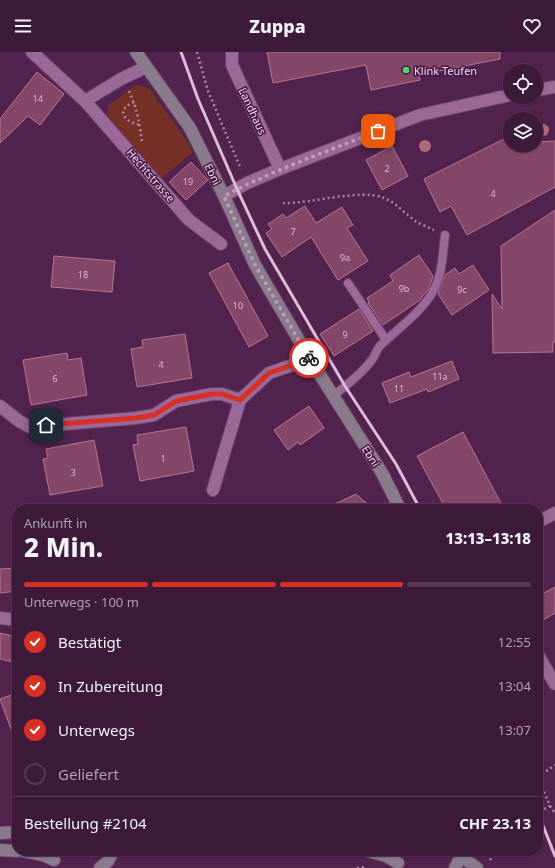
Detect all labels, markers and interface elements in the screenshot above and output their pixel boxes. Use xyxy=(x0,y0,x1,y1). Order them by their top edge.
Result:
text: Zuppa xyxy=(249,14,306,38)
icon: menu xyxy=(12,15,34,37)
icon: heart xyxy=(521,15,543,37)
place label: Klink Teufen xyxy=(414,63,477,78)
map controls xyxy=(503,64,543,152)
button: locate xyxy=(503,64,543,104)
marker: Klink Teufen xyxy=(401,65,411,75)
street label: Landhaus xyxy=(236,85,270,137)
house number: 14 xyxy=(33,92,43,105)
button: layers xyxy=(503,112,543,152)
pin xyxy=(361,114,395,148)
icon: bag xyxy=(367,120,389,142)
street label: Hechtstrasse xyxy=(123,145,179,205)
street label: Ebni xyxy=(201,161,225,187)
house number: 2 xyxy=(384,162,390,175)
house number: 19 xyxy=(183,175,193,188)
house number: 4 xyxy=(490,187,496,200)
house number: 7 xyxy=(290,225,296,238)
house number: 9a xyxy=(340,251,350,264)
house number: 18 xyxy=(78,268,88,281)
house number: 9b xyxy=(399,282,410,295)
house number: 9c xyxy=(457,283,467,296)
house number: 10 xyxy=(233,299,243,312)
house number: 9 xyxy=(342,328,348,341)
courier xyxy=(289,338,329,378)
icon: bike xyxy=(298,347,320,369)
house number: 4 xyxy=(158,358,164,371)
house number: 11a xyxy=(432,370,448,383)
house number: 6 xyxy=(52,372,58,385)
house number: 11 xyxy=(394,382,404,395)
pin xyxy=(29,408,63,442)
icon: home xyxy=(35,414,57,436)
street label: Ebni xyxy=(359,442,383,470)
house number: 1 xyxy=(160,452,166,465)
house number: 3 xyxy=(70,466,76,479)
text: Ankunft in xyxy=(24,514,87,532)
text: 13:13–13:18 xyxy=(446,528,531,548)
text: 2 Min. xyxy=(24,529,103,565)
text: Unterwegs · 100 m xyxy=(24,593,139,611)
icon: check xyxy=(24,631,46,653)
text: Bestätigt xyxy=(58,632,121,652)
text: 12:55 xyxy=(498,633,531,651)
icon: check xyxy=(24,675,46,697)
text: In Zubereitung xyxy=(58,676,163,696)
text: 13:04 xyxy=(498,677,531,695)
icon: check xyxy=(24,719,46,741)
text: Unterwegs xyxy=(58,720,135,740)
text: 13:07 xyxy=(498,721,531,739)
text: Geliefert xyxy=(58,764,119,784)
text: Bestellung #2104 xyxy=(24,813,147,833)
text: CHF 23.13 xyxy=(459,813,531,833)

